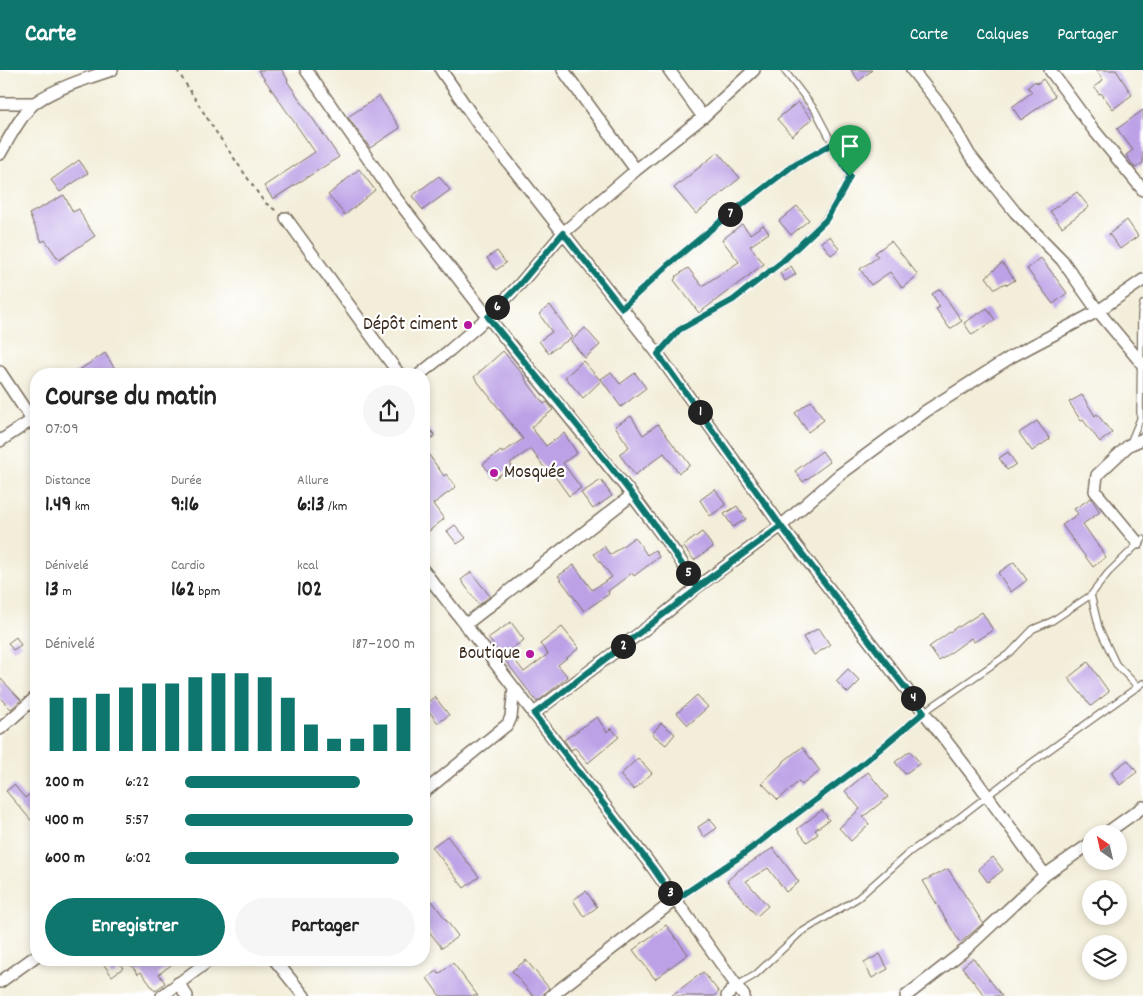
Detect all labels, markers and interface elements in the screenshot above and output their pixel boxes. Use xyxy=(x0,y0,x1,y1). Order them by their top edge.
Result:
text: Carte xyxy=(25,18,76,52)
text: Carte xyxy=(910,23,948,48)
text: Calques xyxy=(976,23,1029,48)
text: Partager xyxy=(1057,23,1118,48)
pin xyxy=(829,125,871,176)
icon: arrive xyxy=(836,132,864,160)
pin: 7 xyxy=(718,202,742,226)
text: 7 xyxy=(728,204,733,224)
pin: 6 xyxy=(484,294,510,320)
text: 6 xyxy=(494,297,501,317)
place label: Dépôt ciment xyxy=(363,312,458,339)
marker: Dépôt ciment xyxy=(462,319,474,331)
text: Course du matin xyxy=(45,379,217,419)
button: share xyxy=(363,385,415,437)
pin: 1 xyxy=(688,400,712,424)
text: 1 xyxy=(699,402,702,422)
text: 07:09 xyxy=(45,418,79,441)
place label: Mosquée xyxy=(504,460,565,487)
marker: Mosquée xyxy=(488,467,500,479)
text: Distance xyxy=(45,471,91,491)
text: Durée xyxy=(171,471,202,491)
text: Allure xyxy=(297,471,329,491)
text: 1.49 xyxy=(45,491,71,521)
text: 9:16 xyxy=(171,491,199,521)
text: 6:13 xyxy=(297,491,325,521)
text: km xyxy=(71,497,90,517)
text: /km xyxy=(325,497,347,517)
text: Dénivelé xyxy=(45,556,89,576)
text: Cardio xyxy=(171,556,205,576)
text: kcal xyxy=(297,556,318,576)
pin: 5 xyxy=(676,560,700,586)
text: 5 xyxy=(685,563,692,583)
text: 13 xyxy=(45,576,59,606)
text: 162 xyxy=(171,576,195,606)
text: 102 xyxy=(297,576,322,606)
text: m xyxy=(59,582,72,602)
text: bpm xyxy=(195,582,220,602)
text: Dénivelé xyxy=(45,633,95,656)
text: 187–200 m xyxy=(352,633,415,656)
pin: 2 xyxy=(610,634,636,658)
text: 2 xyxy=(620,636,627,656)
place label: Boutique xyxy=(459,641,520,668)
marker: Boutique xyxy=(524,648,536,660)
pin: 4 xyxy=(900,686,926,710)
text: 4 xyxy=(911,688,916,708)
text: 200 m xyxy=(45,771,84,794)
text: 6:22 xyxy=(125,771,149,794)
text: 400 m xyxy=(45,809,84,832)
text: 5:57 xyxy=(125,809,149,832)
north arrow xyxy=(1082,825,1128,870)
map controls xyxy=(1082,825,1127,980)
text: 600 m xyxy=(45,847,85,870)
text: 6:02 xyxy=(125,847,151,870)
pin: 3 xyxy=(658,880,682,906)
button: locate xyxy=(1082,880,1127,925)
text: 3 xyxy=(667,883,674,903)
button: Enregistrer xyxy=(45,898,225,956)
button: Partager xyxy=(235,898,415,956)
button: layers xyxy=(1082,935,1127,980)

